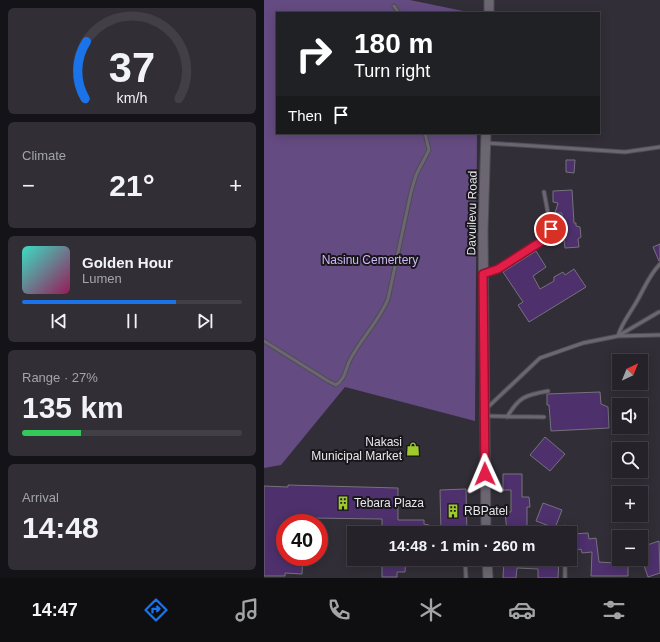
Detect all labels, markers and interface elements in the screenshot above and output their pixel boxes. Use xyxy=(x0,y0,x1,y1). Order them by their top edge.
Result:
icon: right xyxy=(288,28,340,80)
text: 180 m xyxy=(354,28,433,59)
text: 37 xyxy=(109,44,155,91)
text: Turn right xyxy=(354,61,430,81)
text: km/h xyxy=(117,90,148,106)
icon: arrive xyxy=(330,104,352,126)
text: Then xyxy=(288,107,322,124)
text: Climate xyxy=(22,148,66,163)
text: 21° xyxy=(109,169,155,202)
street label: Davuilevu Road xyxy=(464,171,480,255)
text: − xyxy=(22,173,35,198)
text: + xyxy=(229,173,242,198)
pin xyxy=(534,212,568,246)
icon: arrive xyxy=(540,218,562,240)
park label: Nasinu Cemertery xyxy=(322,253,418,267)
text: Golden Hour xyxy=(82,254,173,271)
text: Lumen xyxy=(82,271,122,286)
icon: previous xyxy=(48,310,70,332)
icon: pause xyxy=(121,310,143,332)
icon: next xyxy=(194,310,216,332)
north arrow xyxy=(612,354,648,390)
map controls xyxy=(612,354,648,566)
text: Range · 27% xyxy=(22,370,98,385)
text: 135 km xyxy=(22,391,124,424)
button: sound xyxy=(612,398,648,434)
place label: Nakasi Municipal Market xyxy=(311,435,403,463)
shop icon: Nakasi Municipal Market xyxy=(405,441,421,457)
button: search xyxy=(612,442,648,478)
position arrow xyxy=(464,453,506,495)
button: + xyxy=(612,486,648,522)
text: Arrival xyxy=(22,490,59,505)
building icon: Tebara Plaza xyxy=(335,495,351,511)
place label: Tebara Plaza xyxy=(354,496,424,510)
building icon: RBPatel xyxy=(445,503,461,519)
place label: RBPatel xyxy=(464,504,508,518)
text: 14:48 xyxy=(22,511,99,544)
speed limit sign: 40 xyxy=(276,514,328,566)
button: − xyxy=(612,530,648,566)
text: 14:48 · 1 min · 260 m xyxy=(389,537,535,554)
icon: directions xyxy=(142,596,170,624)
icon: music xyxy=(233,596,261,624)
icon: phone xyxy=(325,596,353,624)
icon: climate xyxy=(417,596,445,624)
icon: car xyxy=(508,596,536,624)
icon: filters xyxy=(600,596,628,624)
text: 14:47 xyxy=(32,600,78,620)

